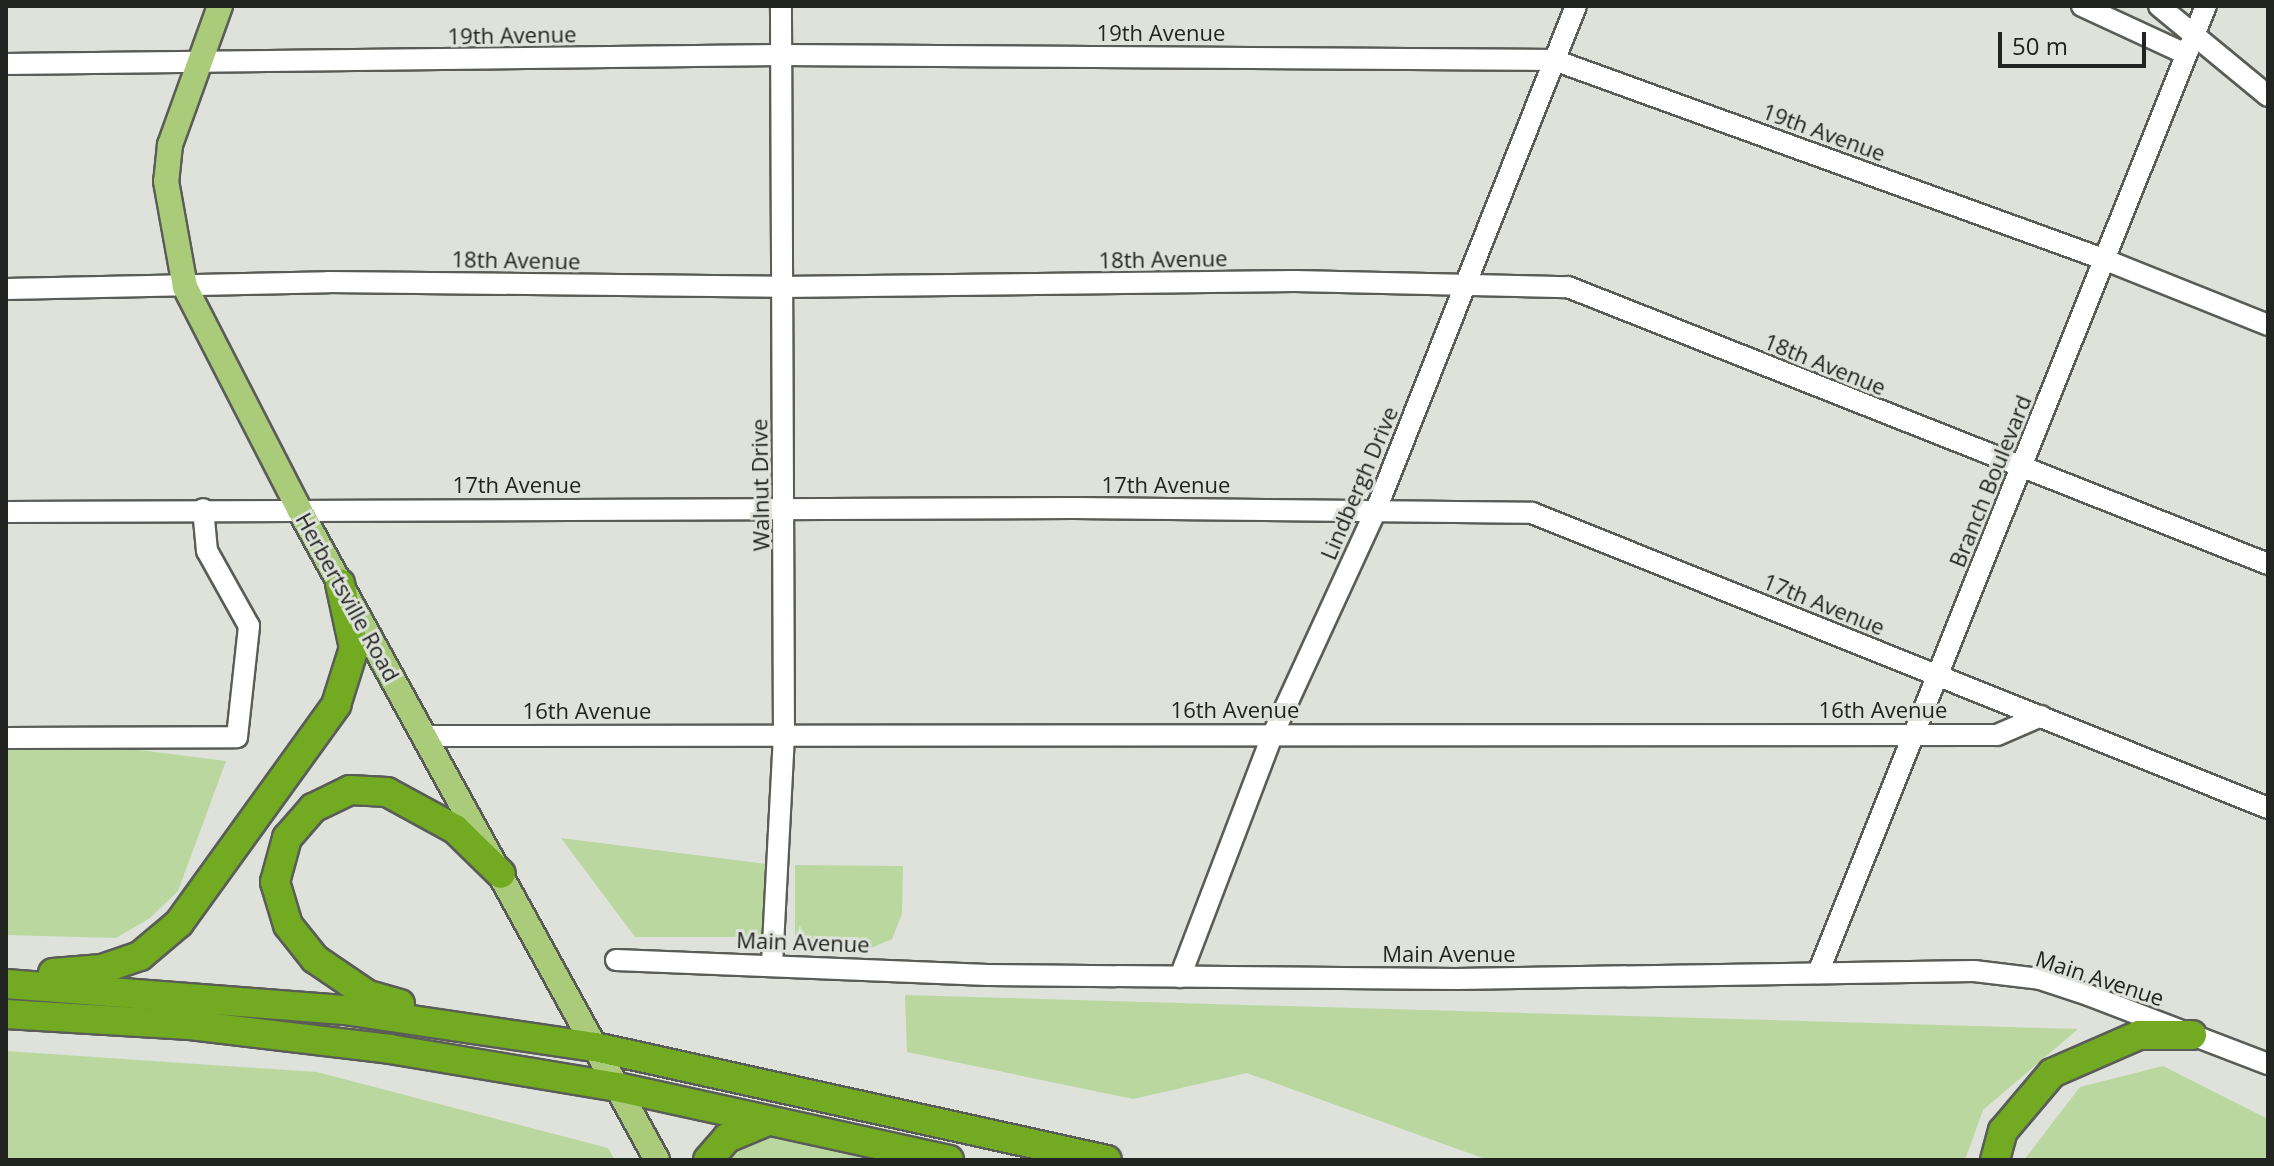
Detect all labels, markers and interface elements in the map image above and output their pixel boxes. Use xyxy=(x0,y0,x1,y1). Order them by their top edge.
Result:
scale bar xyxy=(2002,16,2150,66)
street label: 19th Avenue xyxy=(1097,20,1225,46)
street label: 19th Avenue xyxy=(447,21,577,49)
text: 50 m xyxy=(2012,29,2068,62)
street label: 19th Avenue xyxy=(1759,98,1889,166)
street label: 18th Avenue xyxy=(1098,245,1228,273)
street label: 18th Avenue xyxy=(451,246,581,274)
street label: 18th Avenue xyxy=(1760,328,1890,400)
street label: Branch Boulevard xyxy=(1943,391,2037,571)
street label: Lindbergh Drive xyxy=(1315,402,1403,564)
street label: Walnut Drive xyxy=(746,419,774,551)
street label: 17th Avenue xyxy=(453,472,581,498)
street label: 17th Avenue xyxy=(1102,472,1230,498)
street label: Herbertsville Road xyxy=(291,508,405,686)
street label: 17th Avenue xyxy=(1759,568,1889,640)
street label: 16th Avenue xyxy=(1171,697,1299,723)
street label: 16th Avenue xyxy=(1819,697,1947,723)
street label: 16th Avenue xyxy=(523,698,651,724)
street label: Main Avenue xyxy=(736,926,870,958)
street label: Main Avenue xyxy=(1382,941,1516,967)
street label: Main Avenue xyxy=(2033,945,2167,1011)

